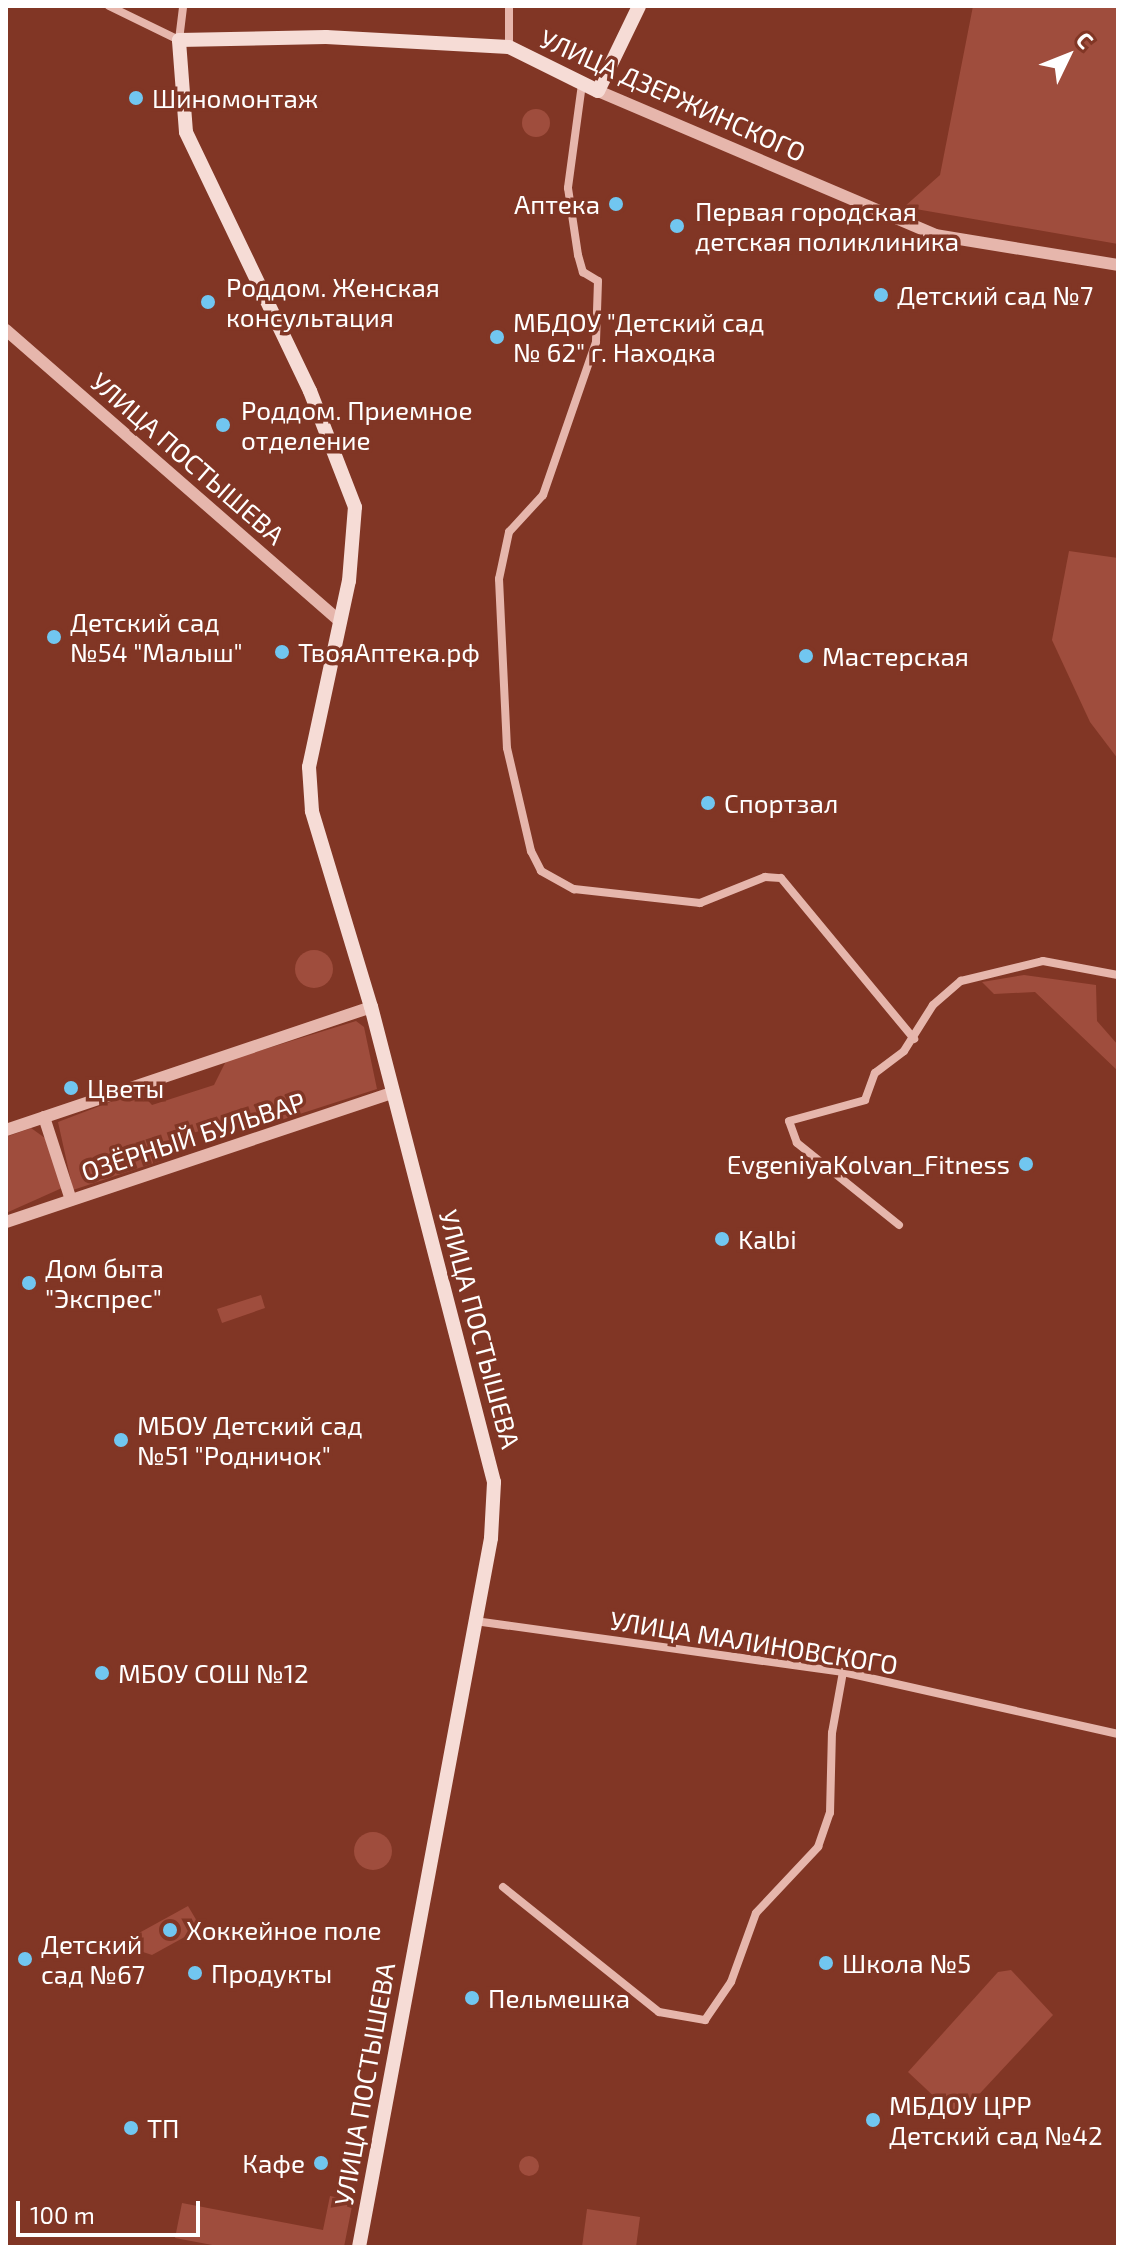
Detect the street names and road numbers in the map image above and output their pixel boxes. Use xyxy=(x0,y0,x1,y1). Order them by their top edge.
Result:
street label: УЛИЦА ДЗЕРЖИНСКОГО xyxy=(535,22,811,168)
street label: УЛИЦА ПОСТЫШЕВА xyxy=(85,366,291,550)
street label: ОЗЁРНЫЙ БУЛЬВАР xyxy=(77,1085,309,1187)
street label: УЛИЦА ПОСТЫШЕВА xyxy=(433,1206,527,1452)
street label: УЛИЦА МАЛИНОВСКОГО xyxy=(608,1604,900,1680)
street label: УЛИЦА ПОСТЫШЕВА xyxy=(327,1960,401,2208)

